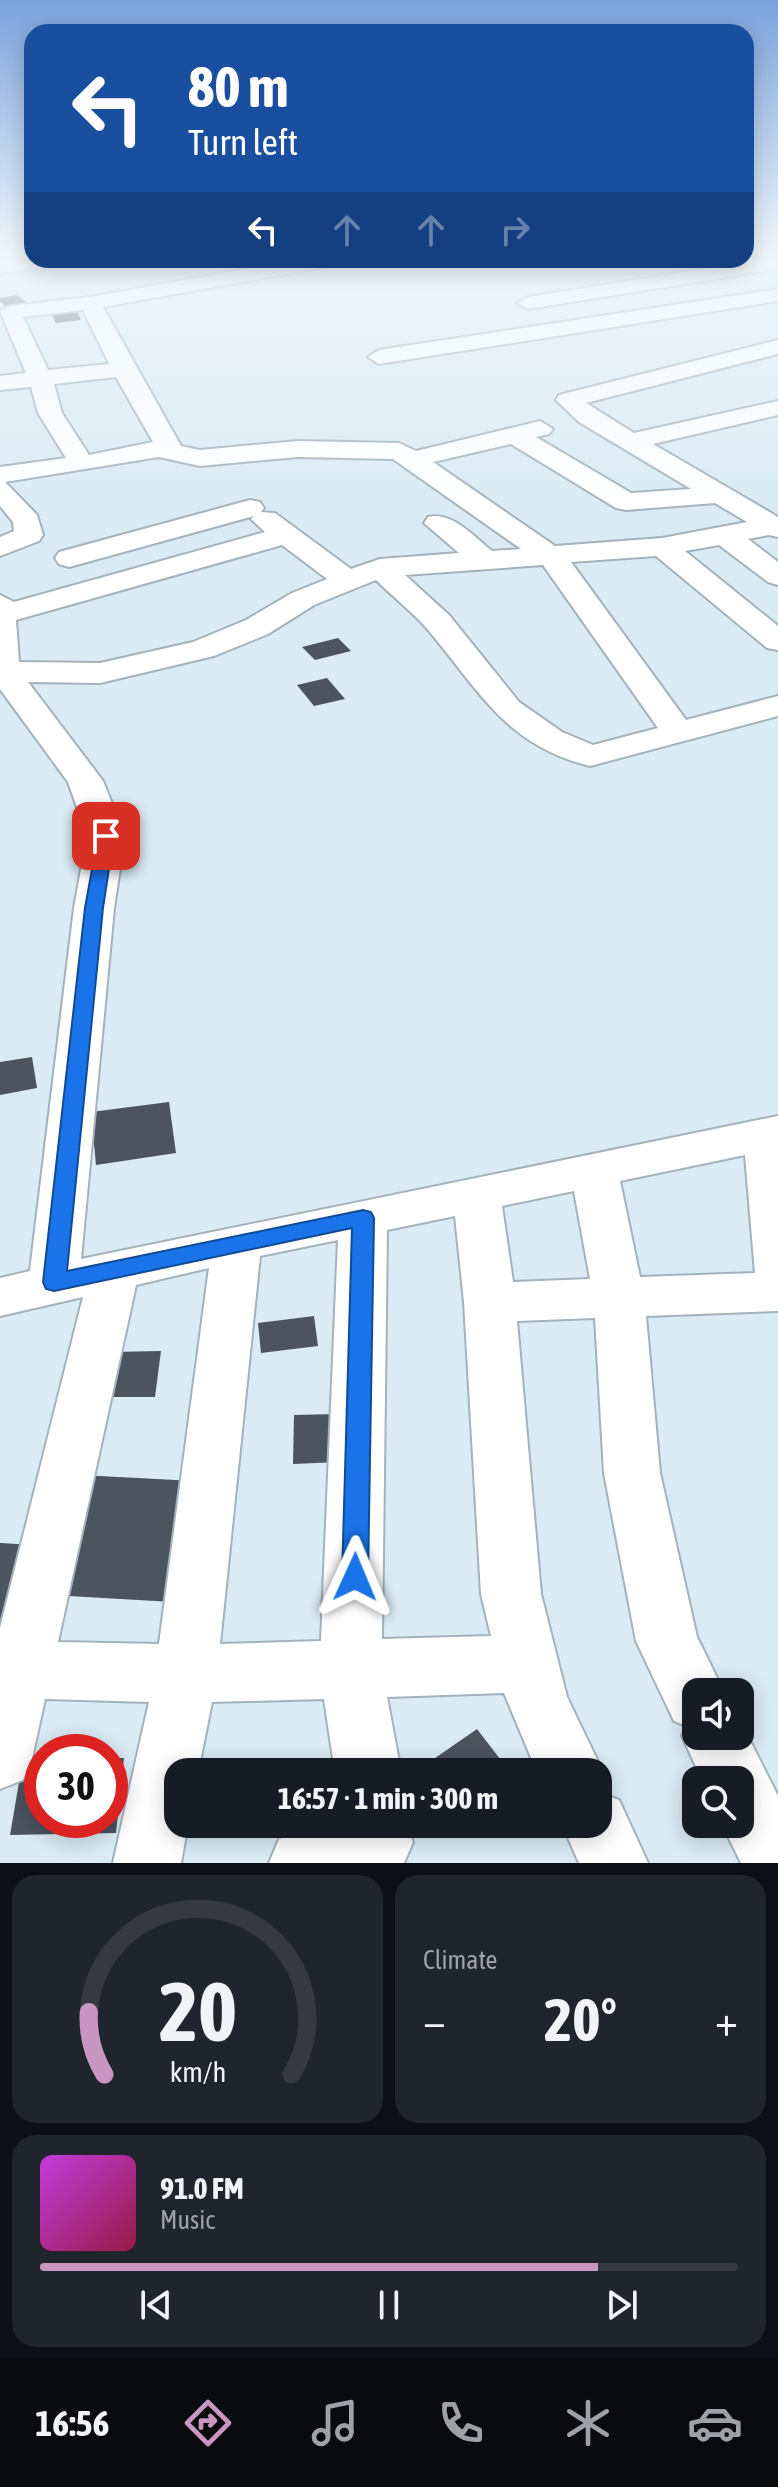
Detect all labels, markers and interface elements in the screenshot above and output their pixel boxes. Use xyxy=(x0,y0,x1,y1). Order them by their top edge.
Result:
text: 80 m xyxy=(188,55,289,119)
icon: left xyxy=(56,56,160,160)
text: Turn left xyxy=(188,121,298,163)
icon: left xyxy=(241,208,285,252)
icon: ahead xyxy=(325,208,369,252)
icon: ahead xyxy=(409,208,453,252)
icon: right xyxy=(493,208,537,252)
pin xyxy=(72,802,140,870)
icon: arrive xyxy=(84,814,128,858)
position arrow xyxy=(313,1535,397,1619)
map controls xyxy=(682,1678,754,1838)
button: sound xyxy=(682,1678,754,1750)
speed limit sign: 30 xyxy=(24,1734,128,1838)
button: search xyxy=(682,1766,754,1838)
text: 16:57 · 1 min · 300 m xyxy=(278,1781,498,1815)
text: Climate xyxy=(423,1945,497,1975)
text: 20 xyxy=(158,1963,237,2059)
text: 20° xyxy=(544,1985,617,2054)
text: − xyxy=(423,1995,446,2045)
text: + xyxy=(715,1995,738,2045)
text: km/h xyxy=(169,2055,226,2088)
text: 91.0 FM xyxy=(160,2171,244,2205)
text: Music xyxy=(160,2205,215,2235)
icon: previous xyxy=(134,2283,178,2327)
icon: pause xyxy=(367,2283,411,2327)
icon: next xyxy=(600,2283,644,2327)
icon: directions xyxy=(180,2395,236,2451)
icon: music xyxy=(307,2395,363,2451)
icon: phone xyxy=(433,2395,489,2451)
icon: climate xyxy=(560,2395,616,2451)
icon: car xyxy=(687,2395,743,2451)
text: 16:56 xyxy=(35,2402,109,2444)

